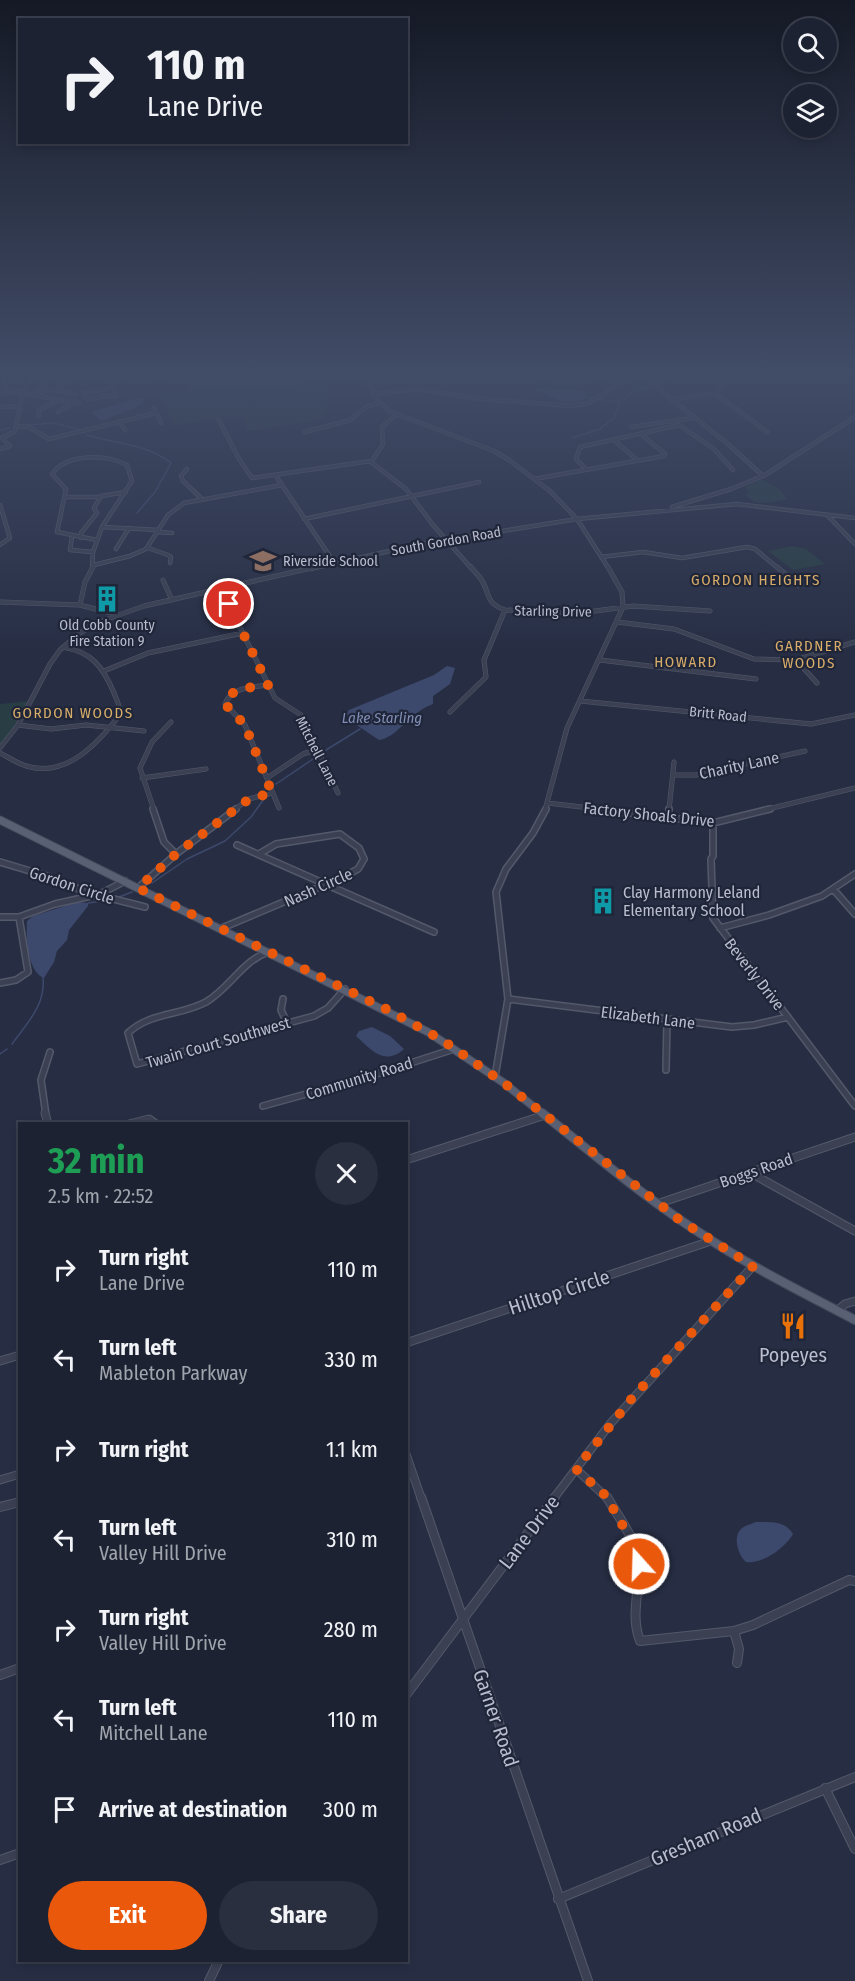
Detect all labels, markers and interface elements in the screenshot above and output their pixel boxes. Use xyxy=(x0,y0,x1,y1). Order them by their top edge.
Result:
map controls xyxy=(783,18,837,138)
button: search xyxy=(783,18,837,72)
text: 110 m xyxy=(147,40,246,90)
icon: right xyxy=(48,42,126,120)
button: layers xyxy=(783,84,837,138)
text: Lane Drive xyxy=(147,91,263,123)
street label: South Gordon Road xyxy=(390,523,502,560)
school or university icon: Riverside School xyxy=(248,546,278,576)
place label: Riverside School xyxy=(283,553,378,570)
district label: GORDON HEIGHTS xyxy=(691,571,821,589)
pin xyxy=(203,578,254,629)
building icon: Old Cobb County Fire Station 9 xyxy=(92,584,122,614)
icon: arrive xyxy=(212,587,245,620)
street label: Starling Drive xyxy=(514,602,592,621)
place label: Old Cobb County Fire Station 9 xyxy=(59,617,155,650)
district label: GARDNER WOODS xyxy=(775,637,843,672)
district label: HOWARD xyxy=(654,653,718,671)
street label: Britt Road xyxy=(688,703,747,726)
district label: GORDON WOODS xyxy=(12,704,134,722)
water label: Lake Starling xyxy=(342,709,422,727)
street label: Mitchell Lane xyxy=(292,713,341,789)
street label: Charity Lane xyxy=(697,748,781,783)
street label: Factory Shoals Drive xyxy=(582,798,715,831)
street label: Gordon Circle xyxy=(27,863,117,908)
street label: Nash Circle xyxy=(281,864,355,911)
place label: Clay Harmony Leland Elementary School xyxy=(623,883,760,920)
building icon: Clay Harmony Leland Elementary School xyxy=(588,886,618,916)
street label: Beverly Drive xyxy=(721,935,789,1014)
street label: Elizabeth Lane xyxy=(600,1002,696,1033)
street label: Twain Court Southwest xyxy=(144,1013,293,1072)
street label: Community Road xyxy=(303,1053,415,1104)
text: 32 min xyxy=(48,1139,145,1183)
button: close xyxy=(315,1142,378,1205)
street label: Boggs Road xyxy=(717,1149,795,1192)
text: 2.5 km · 22:52 xyxy=(48,1184,153,1208)
text: Turn right xyxy=(99,1244,188,1271)
icon: right xyxy=(48,1253,81,1286)
text: 110 m xyxy=(328,1256,378,1283)
street label: Hilltop Circle xyxy=(505,1264,613,1320)
text: Lane Drive xyxy=(99,1271,185,1295)
restaurant icon: Popeyes xyxy=(778,1311,808,1341)
text: Turn left xyxy=(99,1334,177,1361)
icon: left xyxy=(48,1343,81,1376)
place label: Popeyes xyxy=(759,1343,827,1367)
text: 330 m xyxy=(325,1346,378,1373)
text: Mableton Parkway xyxy=(99,1361,248,1385)
icon: right xyxy=(48,1433,81,1466)
text: Turn right xyxy=(99,1436,188,1463)
text: 1.1 km xyxy=(326,1436,378,1463)
street label: Lane Drive xyxy=(494,1490,564,1574)
text: Turn left xyxy=(99,1514,177,1541)
icon: left xyxy=(48,1523,81,1556)
text: 310 m xyxy=(326,1526,378,1553)
position arrow xyxy=(607,1532,671,1596)
text: Valley Hill Drive xyxy=(99,1541,227,1565)
text: Turn right xyxy=(99,1604,188,1631)
icon: right xyxy=(48,1613,81,1646)
text: 280 m xyxy=(324,1616,378,1643)
text: Valley Hill Drive xyxy=(99,1631,227,1655)
street label: Garner Road xyxy=(468,1666,524,1770)
text: Turn left xyxy=(99,1694,177,1721)
icon: left xyxy=(48,1703,81,1736)
text: 110 m xyxy=(328,1706,378,1733)
text: Mitchell Lane xyxy=(99,1721,208,1745)
icon: arrive xyxy=(48,1793,81,1826)
text: Arrive at destination xyxy=(99,1796,287,1823)
text: 300 m xyxy=(323,1796,378,1823)
street label: Gresham Road xyxy=(647,1803,765,1871)
button: Exit xyxy=(48,1881,207,1950)
button: Share xyxy=(219,1881,378,1950)

